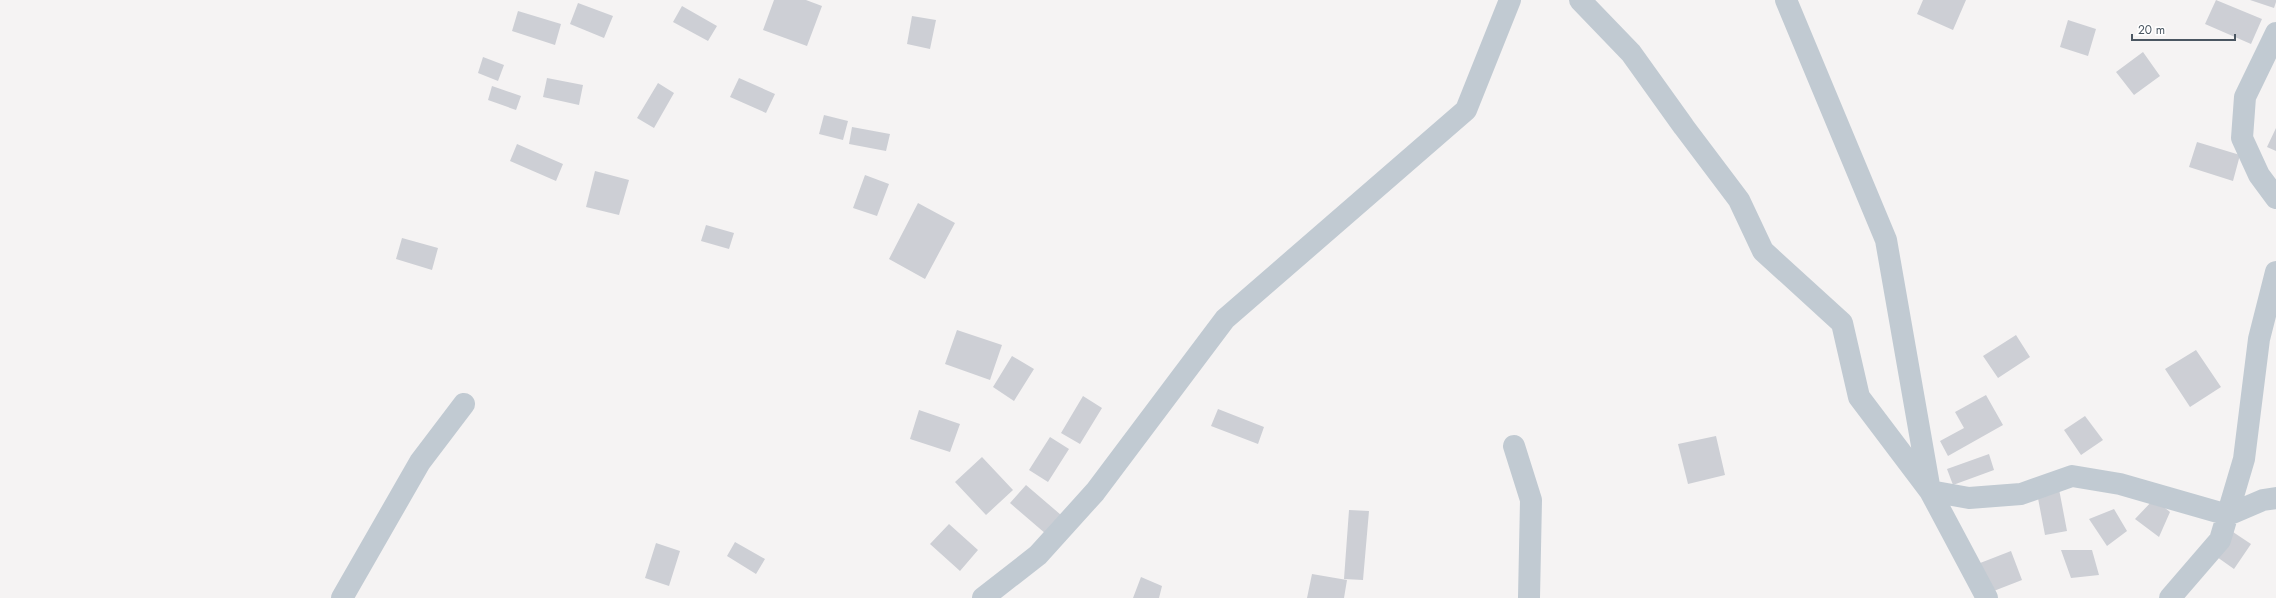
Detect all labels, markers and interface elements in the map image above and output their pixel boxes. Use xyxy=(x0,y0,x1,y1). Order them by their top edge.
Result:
scale bar xyxy=(2132,16,2235,42)
text: 20 m xyxy=(2138,21,2165,39)

